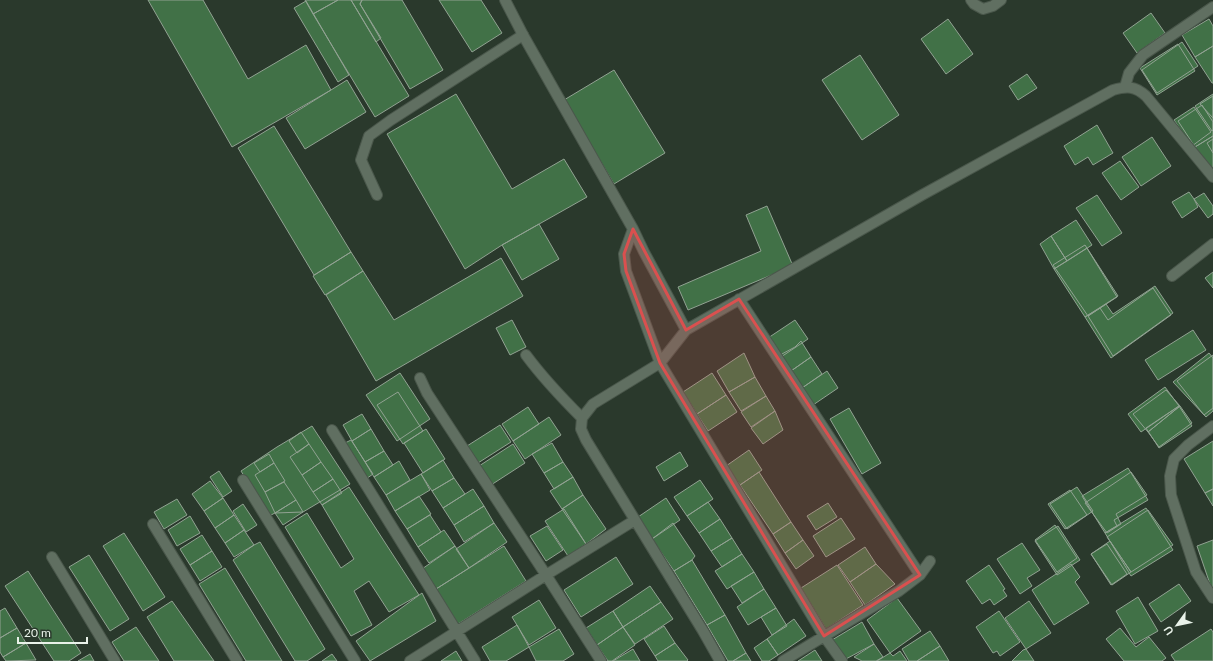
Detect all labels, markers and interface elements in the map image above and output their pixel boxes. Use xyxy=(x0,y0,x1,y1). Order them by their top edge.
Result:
north arrow xyxy=(1157,605,1197,645)
scale bar xyxy=(18,619,87,645)
text: U xyxy=(1161,624,1176,638)
text: 20 m xyxy=(24,625,51,640)

